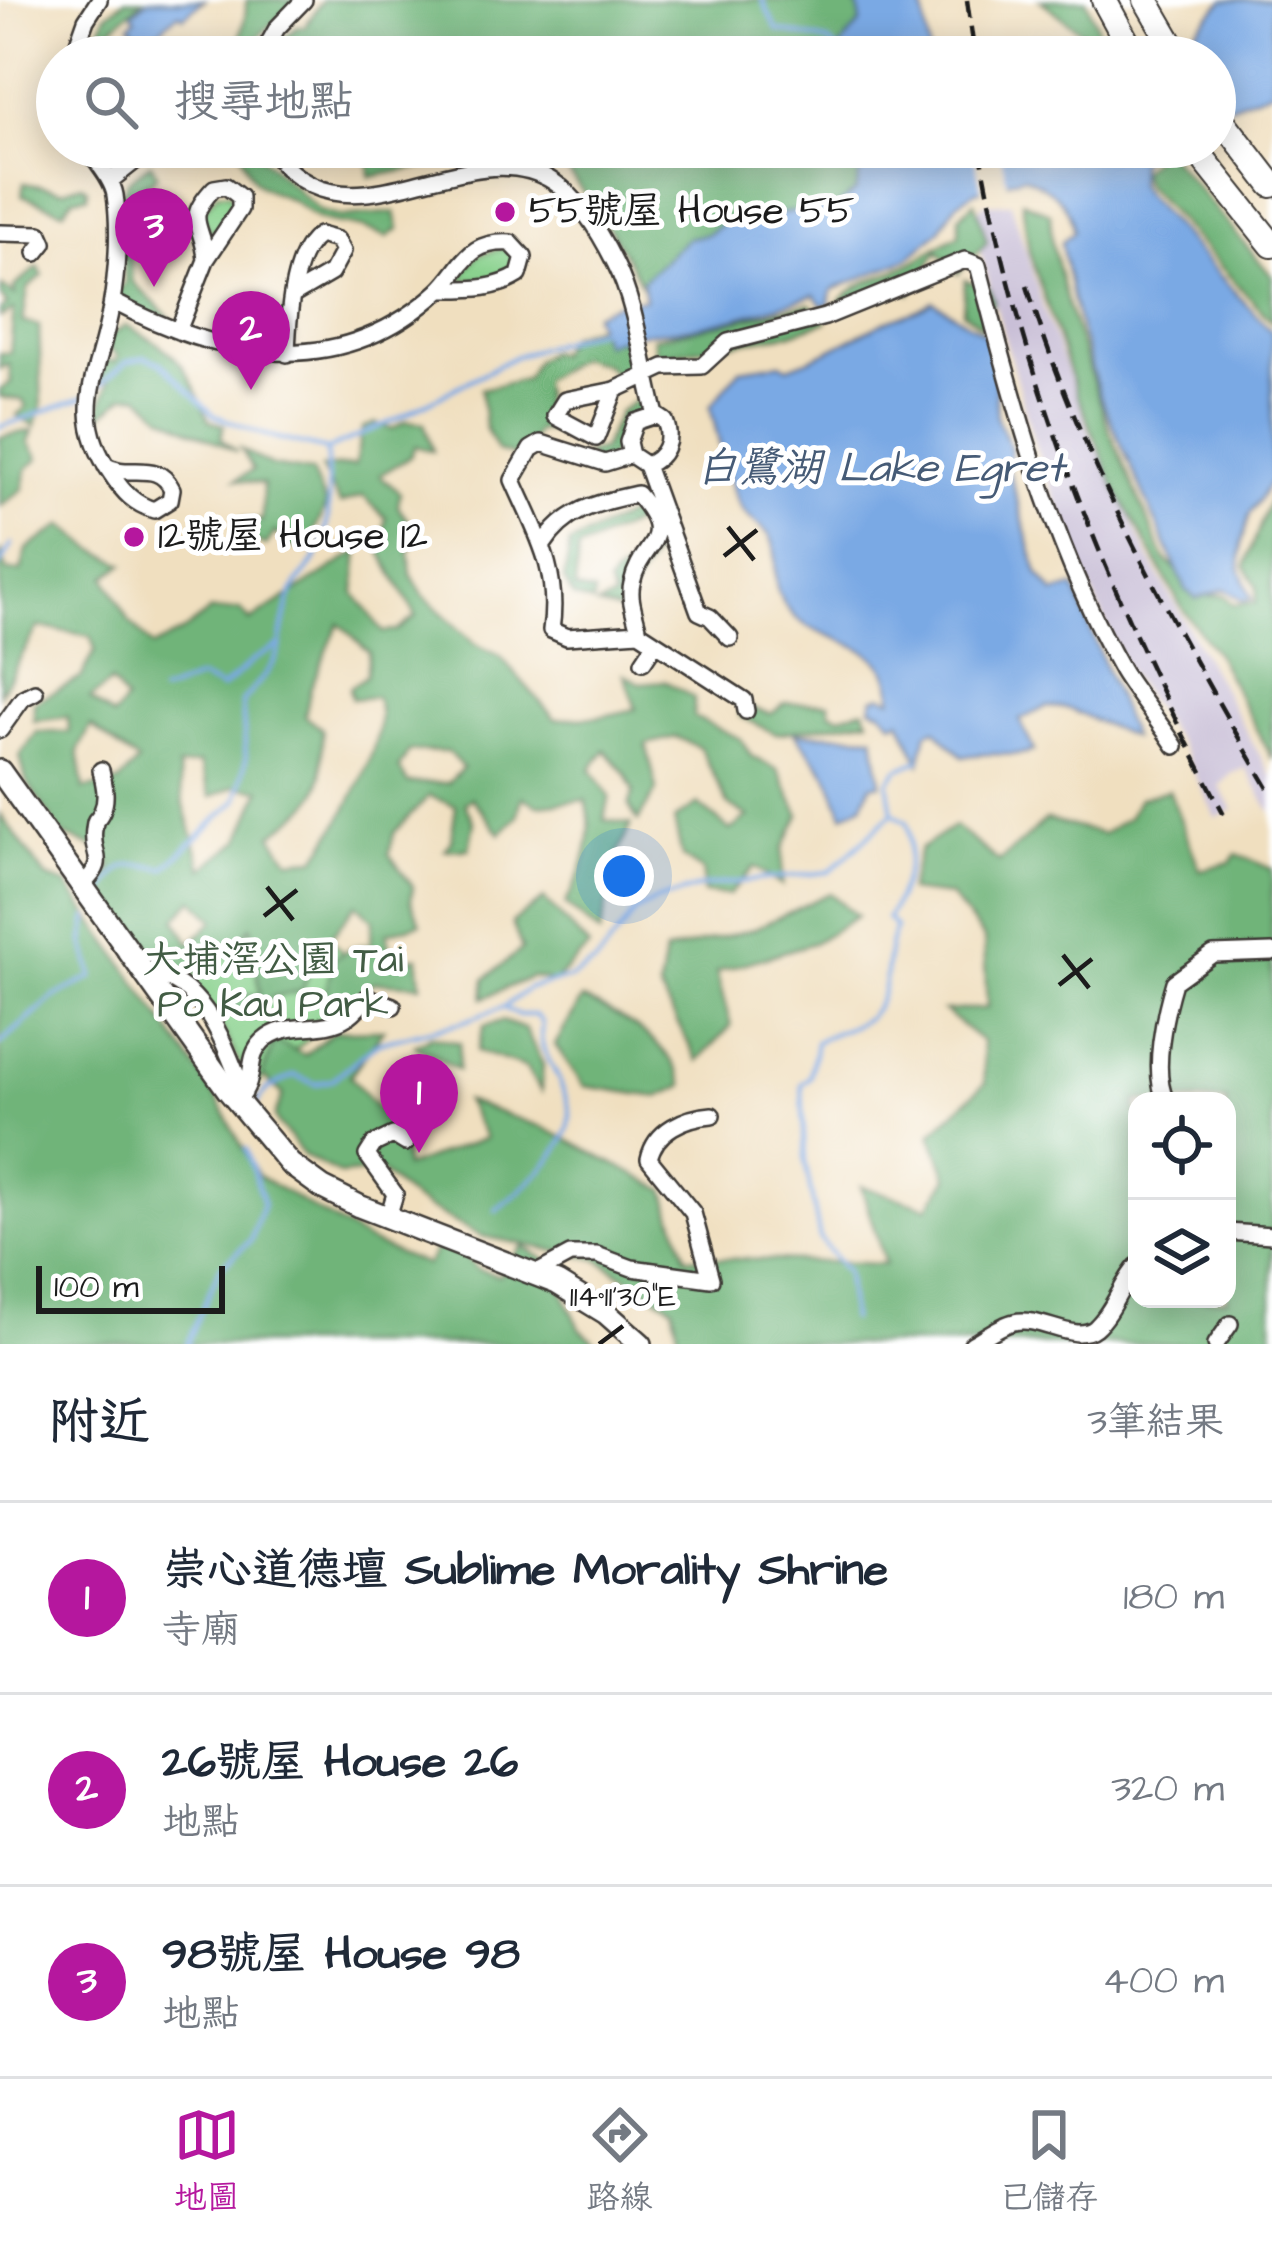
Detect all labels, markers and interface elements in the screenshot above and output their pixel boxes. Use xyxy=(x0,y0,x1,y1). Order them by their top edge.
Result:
search box xyxy=(36,36,1236,168)
icon: search xyxy=(78,69,144,135)
text: 搜尋地點 xyxy=(174,72,354,134)
place label: 55號屋 House 55 xyxy=(529,185,855,239)
pin: 3 xyxy=(115,188,193,287)
marker: 55號屋 House 55 xyxy=(492,199,518,225)
pin: 2 xyxy=(212,291,290,390)
water label: 白鷺湖 Lake Egret xyxy=(696,440,1068,499)
place label: 12號屋 House 12 xyxy=(158,510,428,564)
marker: 12號屋 House 12 xyxy=(121,524,147,550)
your location xyxy=(594,846,654,906)
park label: 大埔滘公園 Tai Po Kau Park xyxy=(143,934,403,1033)
pin: 1 xyxy=(380,1054,458,1153)
map controls xyxy=(1128,1092,1236,1308)
button: locate xyxy=(1128,1092,1236,1200)
button: layers xyxy=(1128,1200,1236,1308)
scale bar xyxy=(36,1260,225,1313)
text: 100 m xyxy=(54,1264,139,1310)
text: 114°11'30"E xyxy=(570,1276,676,1318)
text: 附近 xyxy=(48,1388,150,1459)
text: 3筆結果 xyxy=(1087,1396,1224,1450)
text: 崇心道德壇 Sublime Morality Shrine xyxy=(162,1540,888,1602)
text: 1 xyxy=(85,1571,90,1625)
text: 180 m xyxy=(1123,1571,1224,1625)
text: 寺廟 xyxy=(162,1604,240,1658)
text: 26號屋 House 26 xyxy=(162,1732,518,1794)
text: 2 xyxy=(76,1763,98,1817)
text: 320 m xyxy=(1111,1763,1224,1817)
text: 地點 xyxy=(162,1796,240,1850)
text: 98號屋 House 98 xyxy=(162,1924,520,1986)
text: 3 xyxy=(77,1955,97,2009)
text: 400 m xyxy=(1102,1955,1224,2009)
text: 地點 xyxy=(162,1988,240,2042)
tab: 地圖 xyxy=(174,2102,240,2221)
tab: 路線 xyxy=(587,2102,653,2221)
tab: 已儲存 xyxy=(1000,2102,1099,2221)

